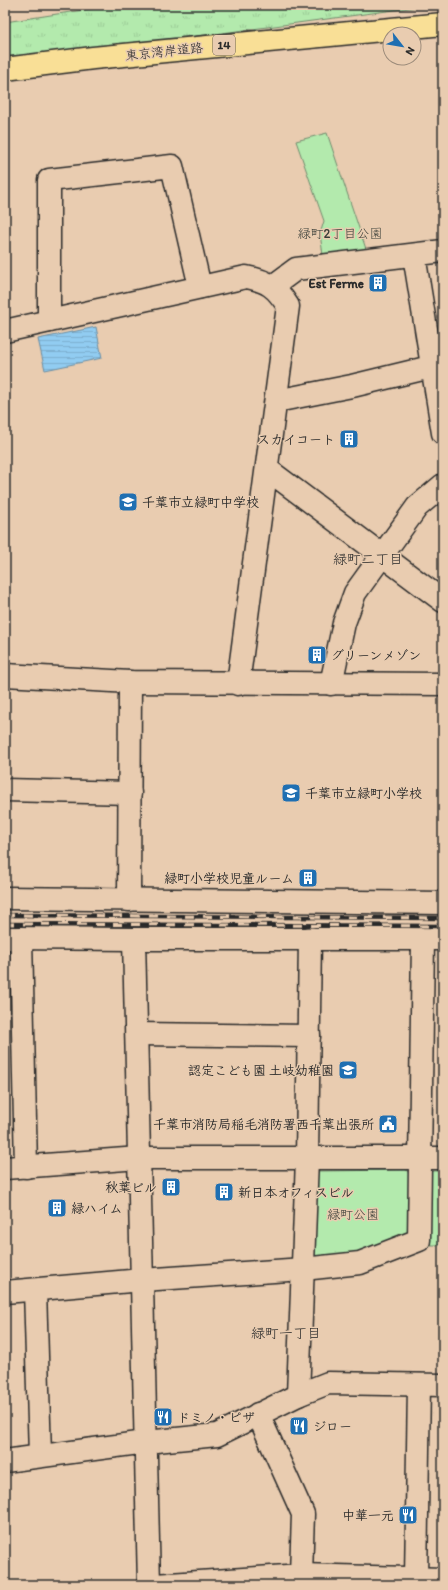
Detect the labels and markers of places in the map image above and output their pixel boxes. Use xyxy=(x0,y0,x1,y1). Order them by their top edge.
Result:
building icon: Est Ferme xyxy=(367,272,389,294)
place label: Est Ferme xyxy=(309,276,364,291)
building icon: スカイコート xyxy=(338,428,360,450)
place label: スカイコート xyxy=(257,432,335,447)
school or university icon: 千葉市立緑町中学校 xyxy=(117,491,139,513)
place label: 千葉市立緑町中学校 xyxy=(142,495,259,510)
building icon: グリーンメゾン xyxy=(306,644,328,666)
place label: グリーンメゾン xyxy=(331,648,421,663)
school or university icon: 千葉市立緑町小学校 xyxy=(280,782,302,804)
place label: 千葉市立緑町小学校 xyxy=(305,786,422,801)
building icon: 緑町小学校児童ルーム xyxy=(297,867,319,889)
place label: 緑町小学校児童ルーム xyxy=(164,871,294,886)
school or university icon: 認定こども園 土岐幼稚園 xyxy=(337,1059,359,1081)
place label: 認定こども園 土岐幼稚園 xyxy=(188,1063,334,1078)
public building icon: 千葉市消防局稲毛消防署西千葉出張所 xyxy=(377,1113,399,1135)
place label: 千葉市消防局稲毛消防署西千葉出張所 xyxy=(153,1117,374,1132)
building icon: 秋葉ビル xyxy=(160,1176,182,1198)
place label: 秋葉ビル xyxy=(105,1180,157,1195)
building icon: 新日本オフィスビル xyxy=(213,1181,235,1203)
place label: 新日本オフィスビル xyxy=(238,1185,354,1200)
building icon: 緑ハイム xyxy=(46,1197,68,1219)
place label: 緑ハイム xyxy=(71,1201,122,1216)
restaurant icon: ドミノ・ピザ xyxy=(152,1406,174,1428)
place label: ドミノ・ピザ xyxy=(177,1410,255,1425)
restaurant icon: ジロー xyxy=(288,1415,310,1437)
place label: ジロー xyxy=(313,1419,352,1434)
restaurant icon: 中華一元 xyxy=(397,1504,419,1526)
place label: 中華一元 xyxy=(342,1508,394,1523)

